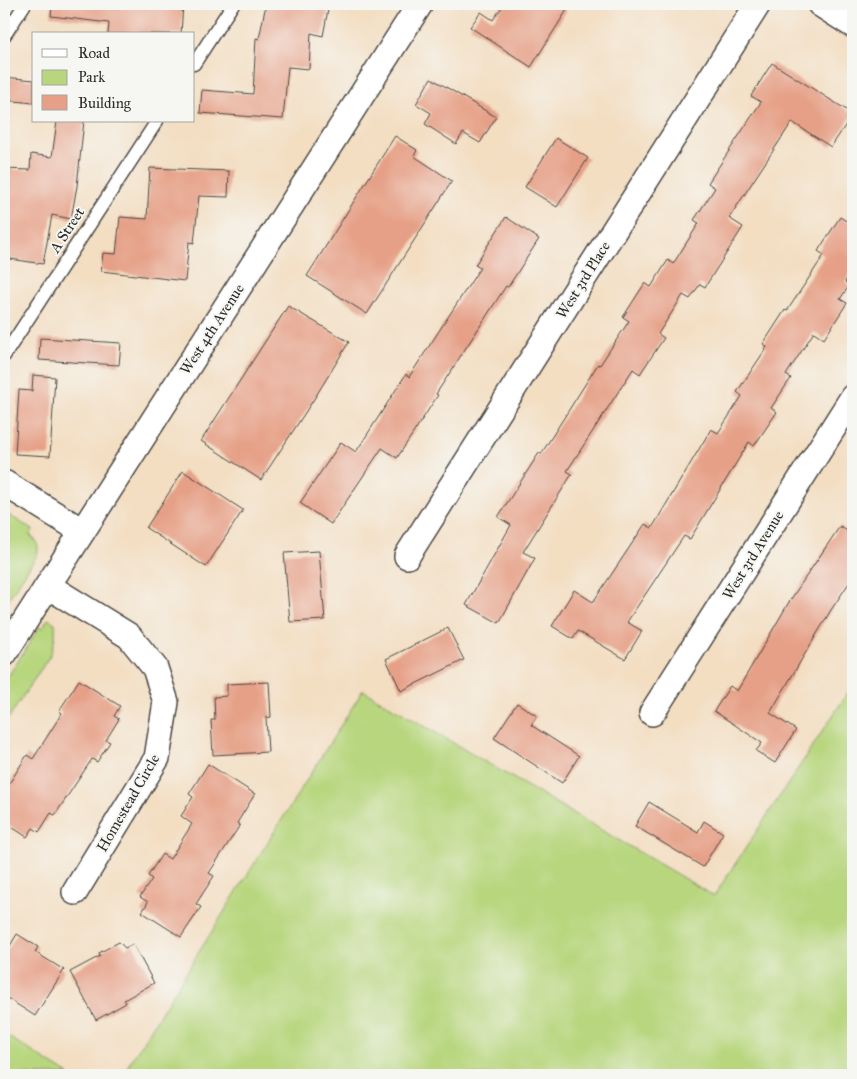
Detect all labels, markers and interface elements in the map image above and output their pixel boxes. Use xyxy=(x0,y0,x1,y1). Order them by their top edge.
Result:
legend xyxy=(32,32,195,122)
text: Road xyxy=(78,44,110,62)
text: Park xyxy=(78,68,105,86)
text: Building xyxy=(78,94,132,112)
street label: A Street xyxy=(45,203,89,257)
street label: West 3rd Place xyxy=(552,238,614,322)
street label: West 4th Avenue xyxy=(176,280,248,378)
street label: West 3rd Avenue xyxy=(719,507,787,603)
street label: Homestead Circle xyxy=(93,751,163,855)

